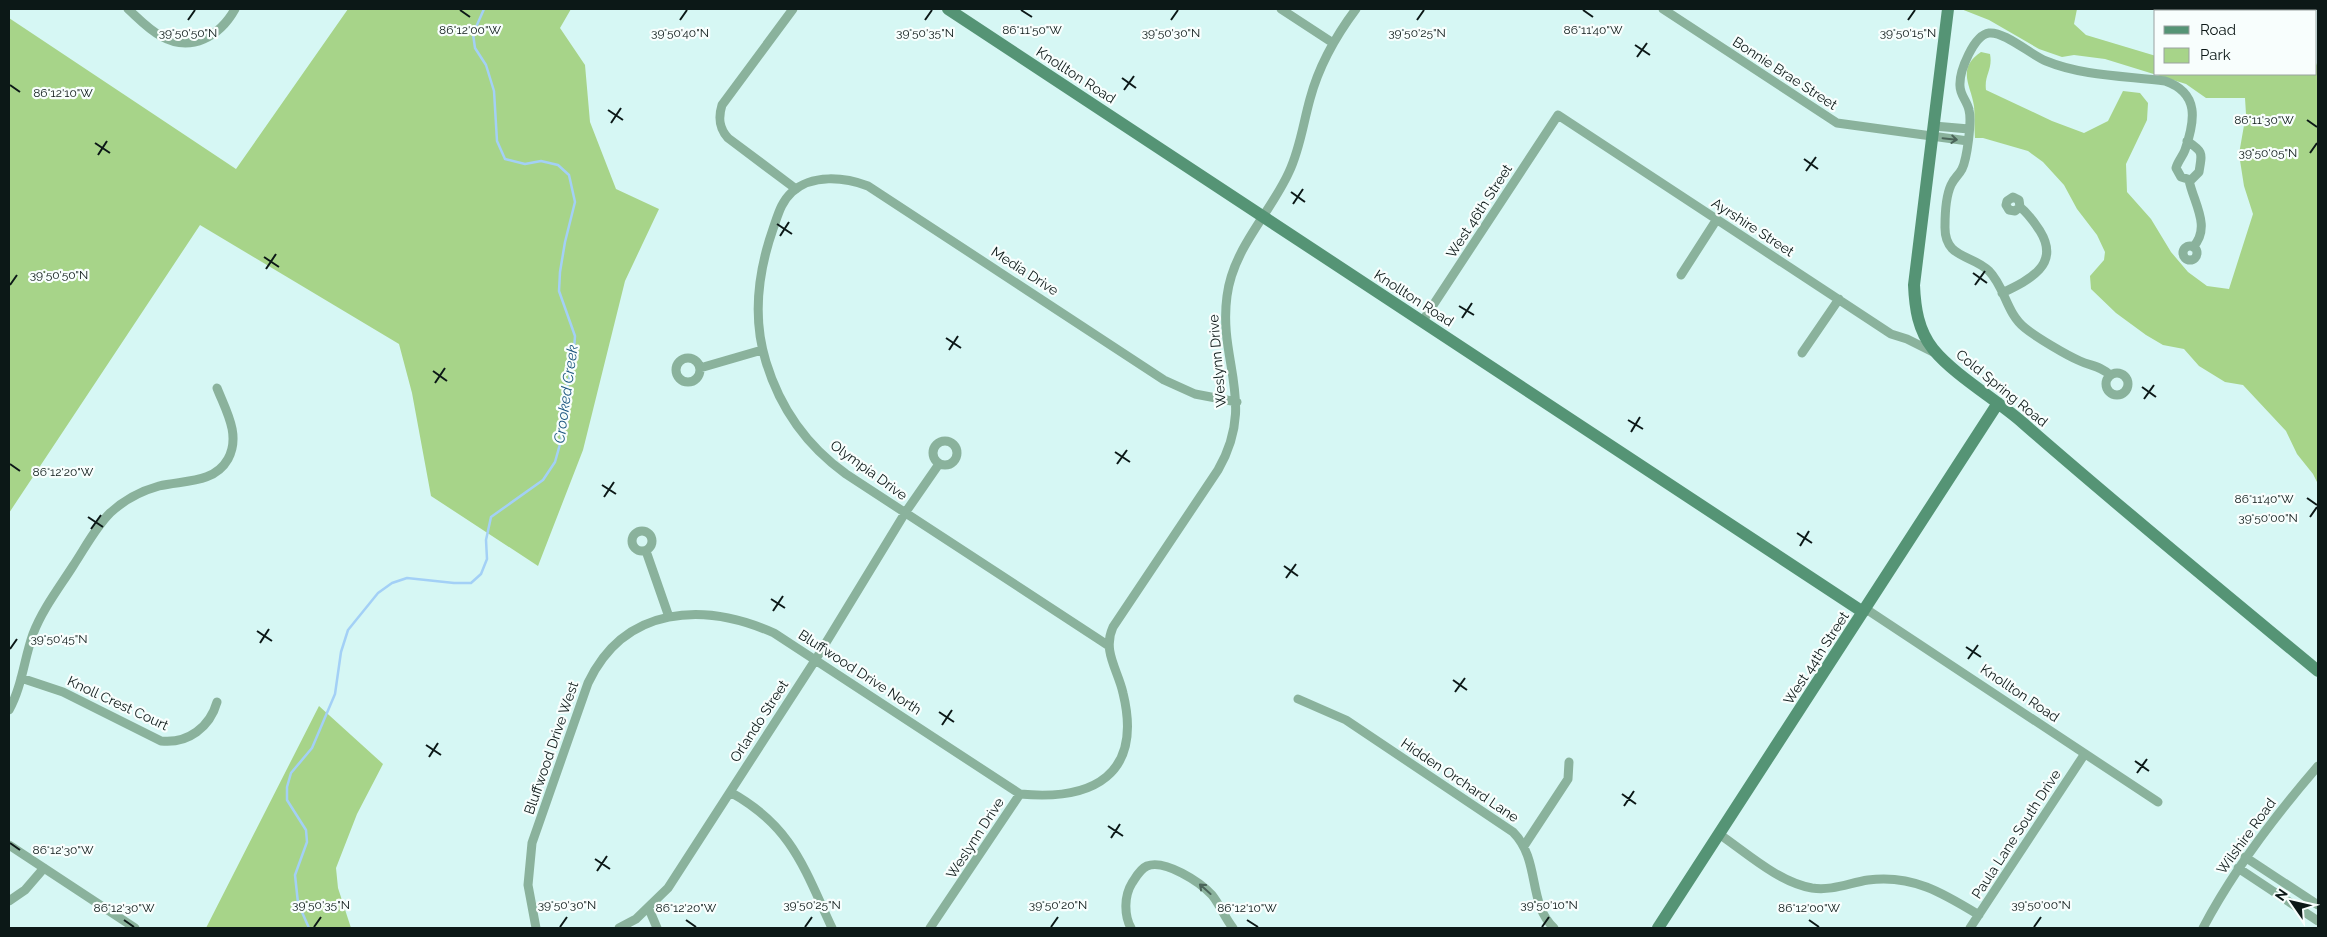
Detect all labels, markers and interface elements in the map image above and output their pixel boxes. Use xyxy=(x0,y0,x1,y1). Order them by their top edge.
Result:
legend xyxy=(2154,10,2317,75)
text: Road xyxy=(2200,21,2236,39)
text: 86°12'00"W xyxy=(439,23,501,37)
text: 86°11'50"W xyxy=(1002,23,1062,37)
text: 86°11'40"W xyxy=(1564,23,1623,37)
text: 39°50'50"N xyxy=(159,26,217,40)
text: 39°50'40"N xyxy=(651,26,709,40)
text: 39°50'35"N xyxy=(896,26,954,40)
text: 39°50'30"N xyxy=(1142,26,1200,40)
text: 39°50'25"N xyxy=(1388,26,1446,40)
text: 39°50'15"N xyxy=(1880,26,1936,40)
street label: Bonnie Brae Street xyxy=(1730,33,1840,113)
street label: Knollton Road xyxy=(1033,43,1119,107)
text: Park xyxy=(2200,46,2231,64)
text: 86°12'10"W xyxy=(33,86,93,100)
text: 86°11'30"W xyxy=(2234,113,2294,127)
one-way arrow xyxy=(1942,134,1958,144)
text: 39°50'05"N xyxy=(2239,146,2297,160)
street label: West 46th Street xyxy=(1443,161,1515,261)
street label: Ayrshire Street xyxy=(1709,194,1797,260)
street label: Media Drive xyxy=(988,243,1062,299)
street label: Knollton Road xyxy=(1371,266,1457,330)
text: 39°50'50"N xyxy=(30,268,88,282)
street label: Weslynn Drive xyxy=(1205,314,1229,408)
water label: Crooked Creek xyxy=(550,343,582,445)
street label: Cold Spring Road xyxy=(1953,346,2051,430)
street label: Olympia Drive xyxy=(828,437,910,503)
text: 86°12'20"W xyxy=(33,465,94,479)
text: 86°11'40"W xyxy=(2235,492,2294,506)
text: 39°50'00"N xyxy=(2238,511,2298,525)
street label: West 44th Street xyxy=(1780,608,1852,707)
street label: Bluffwood Drive North xyxy=(796,626,924,718)
text: 39°50'45"N xyxy=(30,632,88,646)
street label: Knollton Road xyxy=(1978,661,2062,725)
street label: Knoll Crest Court xyxy=(65,673,171,734)
street label: Orlando Street xyxy=(727,677,792,765)
street label: Bluffwood Drive West xyxy=(521,679,581,817)
street label: Hidden Orchard Lane xyxy=(1398,735,1522,825)
street label: Paula Lane South Drive xyxy=(1968,767,2064,901)
street label: Weslynn Drive xyxy=(943,795,1007,881)
street label: Wilshire Road xyxy=(2213,795,2279,877)
text: 86°12'30"W xyxy=(33,843,94,857)
north arrow xyxy=(2267,877,2317,927)
one-way arrow xyxy=(1198,883,1211,895)
text: N xyxy=(2272,886,2291,904)
text: 39°50'35"N xyxy=(292,898,350,912)
text: 39°50'30"N xyxy=(538,898,596,912)
text: 39°50'25"N xyxy=(783,898,841,912)
text: 39°50'20"N xyxy=(1029,898,1087,912)
text: 39°50'10"N xyxy=(1520,898,1578,912)
text: 39°50'00"N xyxy=(2011,898,2071,912)
text: 86°12'30"W xyxy=(94,901,155,915)
text: 86°12'20"W xyxy=(656,901,717,915)
text: 86°12'10"W xyxy=(1217,901,1277,915)
text: 86°12'00"W xyxy=(1778,901,1840,915)

